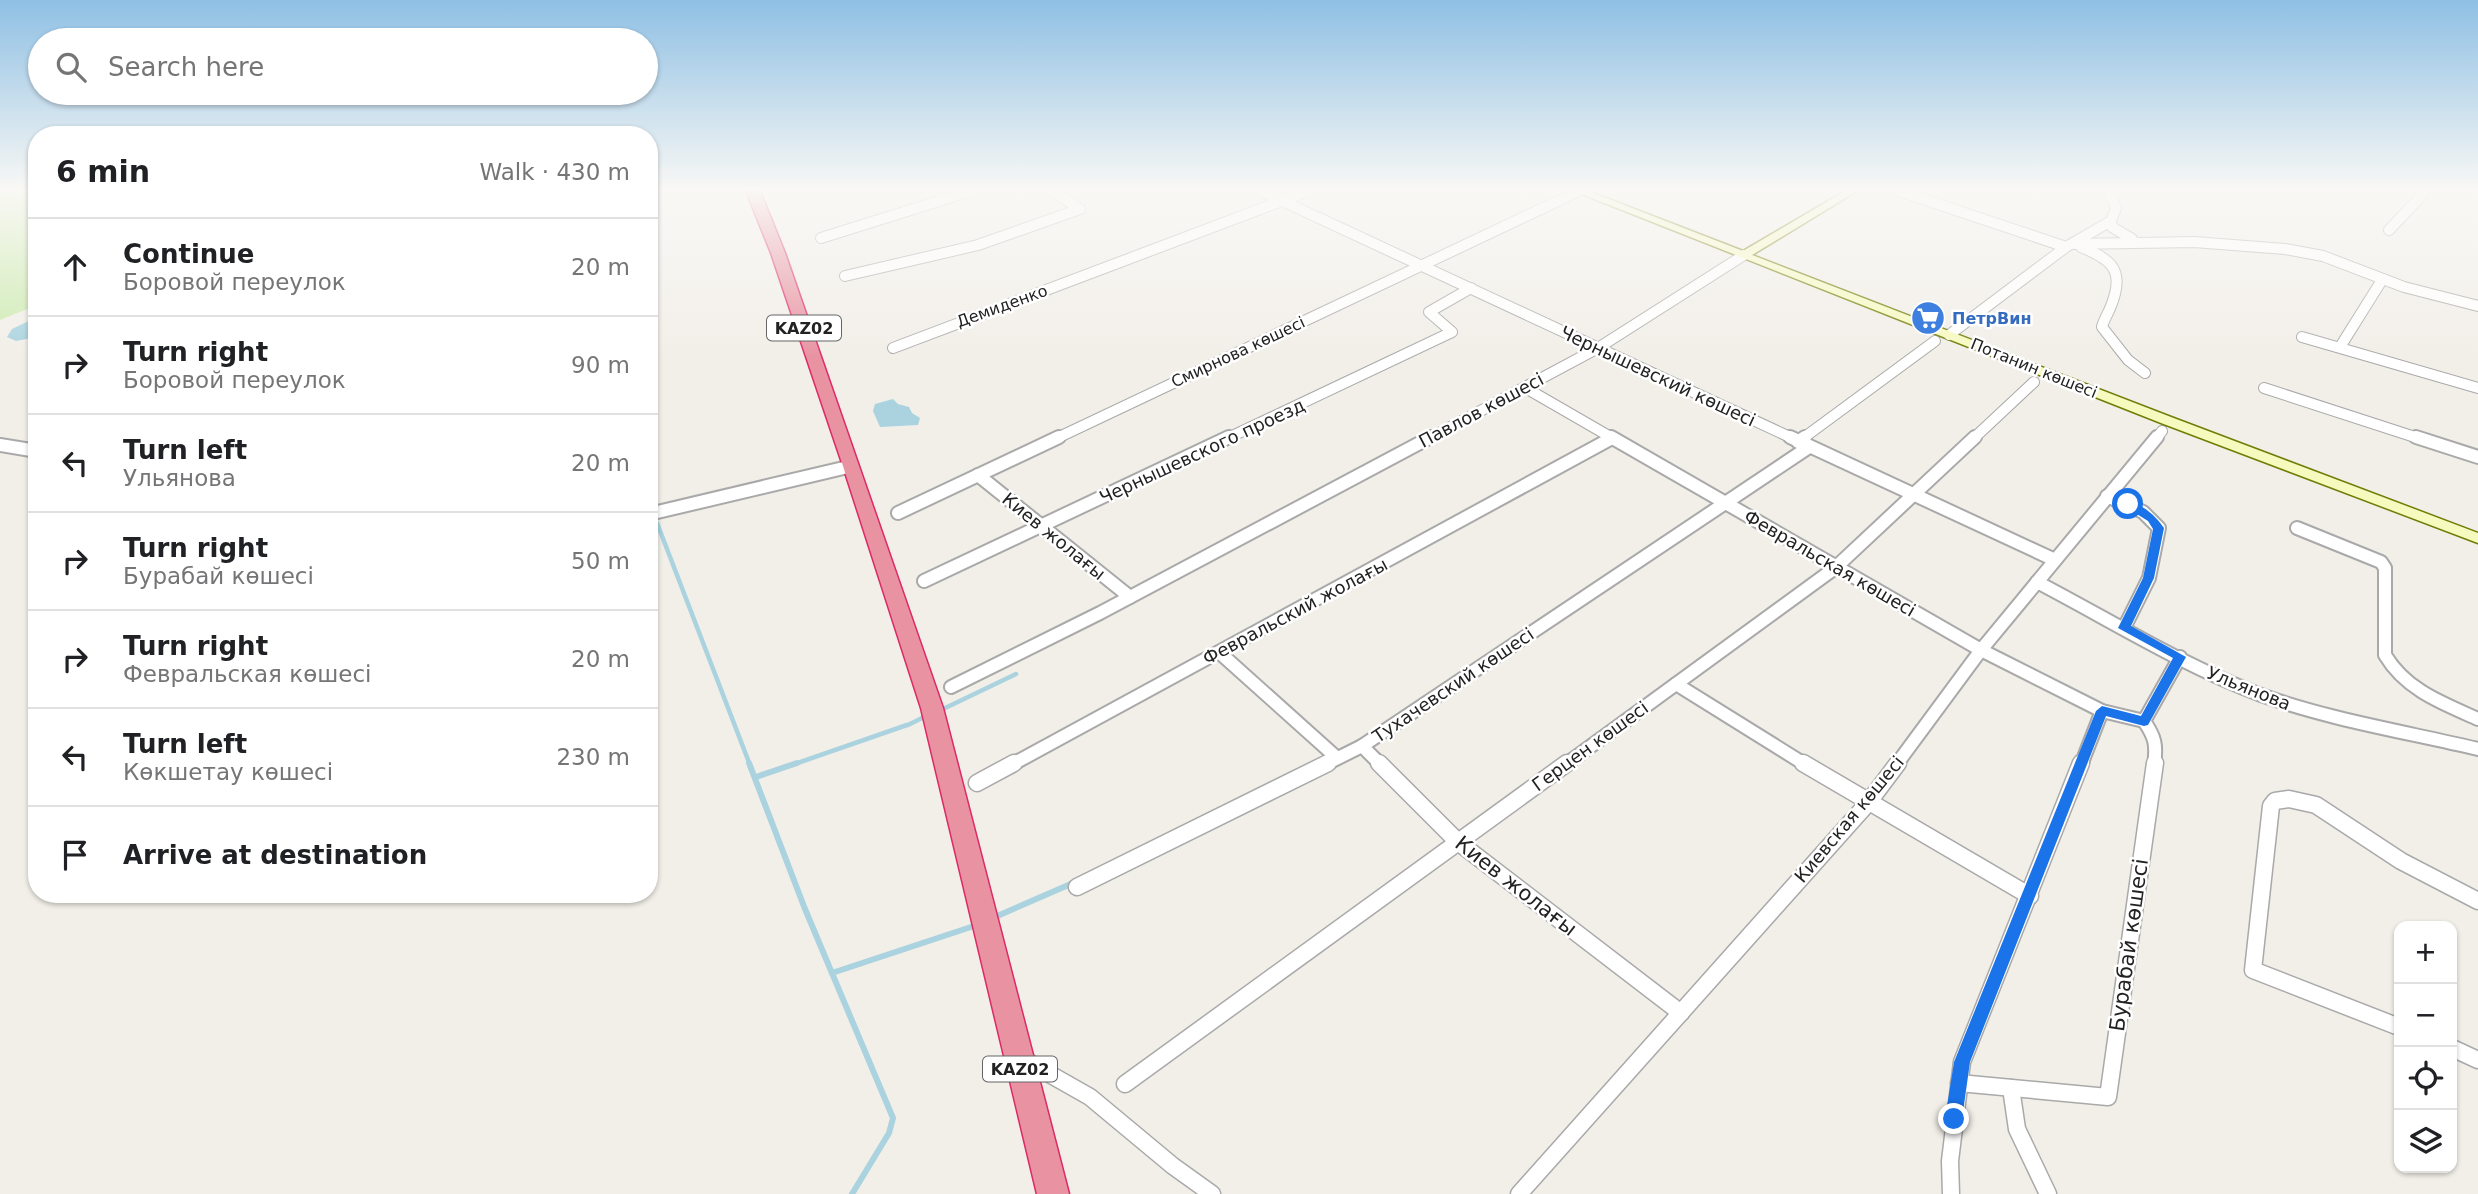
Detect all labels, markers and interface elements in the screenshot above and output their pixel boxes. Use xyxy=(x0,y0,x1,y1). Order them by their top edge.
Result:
search box xyxy=(28,28,658,105)
icon: search xyxy=(52,48,90,86)
text: Search here xyxy=(108,52,264,82)
text: 6 min xyxy=(56,154,150,189)
text: Walk · 430 m xyxy=(479,159,630,185)
text: Continue xyxy=(123,239,254,269)
icon: ahead xyxy=(56,248,94,286)
text: 20 m xyxy=(571,254,630,280)
text: Боровой переулок xyxy=(123,269,346,295)
street label: Демиденко xyxy=(954,281,1050,331)
supermarket icon: ПетрВин xyxy=(1909,299,1947,337)
place label: ПетрВин xyxy=(1952,309,2031,328)
street label: Смирнова көшесі xyxy=(1168,313,1308,391)
road number: KAZ02 xyxy=(767,316,841,340)
street label: Чернышевский көшесі xyxy=(1557,321,1759,431)
street label: Потанин көшесі xyxy=(1968,334,2100,402)
text: Turn right xyxy=(123,337,268,367)
icon: right xyxy=(56,346,94,384)
text: 90 m xyxy=(571,352,630,378)
text: Боровой переулок xyxy=(123,367,346,393)
street label: Павлов көшесі xyxy=(1415,368,1547,452)
street label: Чернышевского проезд xyxy=(1096,394,1308,508)
text: Turn left xyxy=(123,435,247,465)
icon: left xyxy=(56,444,94,482)
text: 20 m xyxy=(571,450,630,476)
text: Ульянова xyxy=(123,465,236,491)
street label: Киев жолағы xyxy=(998,488,1110,584)
route start xyxy=(2112,488,2143,519)
street label: Февральская көшесі xyxy=(1741,505,1919,621)
text: Turn right xyxy=(123,533,268,563)
icon: right xyxy=(56,542,94,580)
text: 50 m xyxy=(571,548,630,574)
street label: Февральский жолағы xyxy=(1199,553,1391,669)
text: Бурабай көшесі xyxy=(123,563,314,589)
street label: Тухачевский көшесі xyxy=(1368,623,1538,747)
text: Turn right xyxy=(123,631,268,661)
icon: right xyxy=(56,640,94,678)
text: 20 m xyxy=(571,646,630,672)
text: Февральская көшесі xyxy=(123,661,371,687)
street label: Ульянова xyxy=(2204,662,2294,714)
street label: Герцен көшесі xyxy=(1528,697,1652,795)
text: Turn left xyxy=(123,729,247,759)
icon: left xyxy=(56,738,94,776)
text: 230 m xyxy=(556,744,630,770)
street label: Киевская көшесі xyxy=(1790,751,1908,887)
text: Көкшетау көшесі xyxy=(123,759,333,785)
street label: Киев жолағы xyxy=(1450,831,1582,941)
icon: arrive xyxy=(56,836,94,874)
text: Arrive at destination xyxy=(123,840,427,870)
street label: Бурабай көшесі xyxy=(2105,857,2153,1033)
map controls xyxy=(2394,921,2457,1173)
button: + xyxy=(2394,921,2457,984)
button: − xyxy=(2394,984,2457,1047)
button: locate xyxy=(2394,1047,2457,1110)
road number: KAZ02 xyxy=(983,1056,1057,1082)
route end xyxy=(1938,1103,1969,1134)
button: layers xyxy=(2394,1110,2457,1173)

